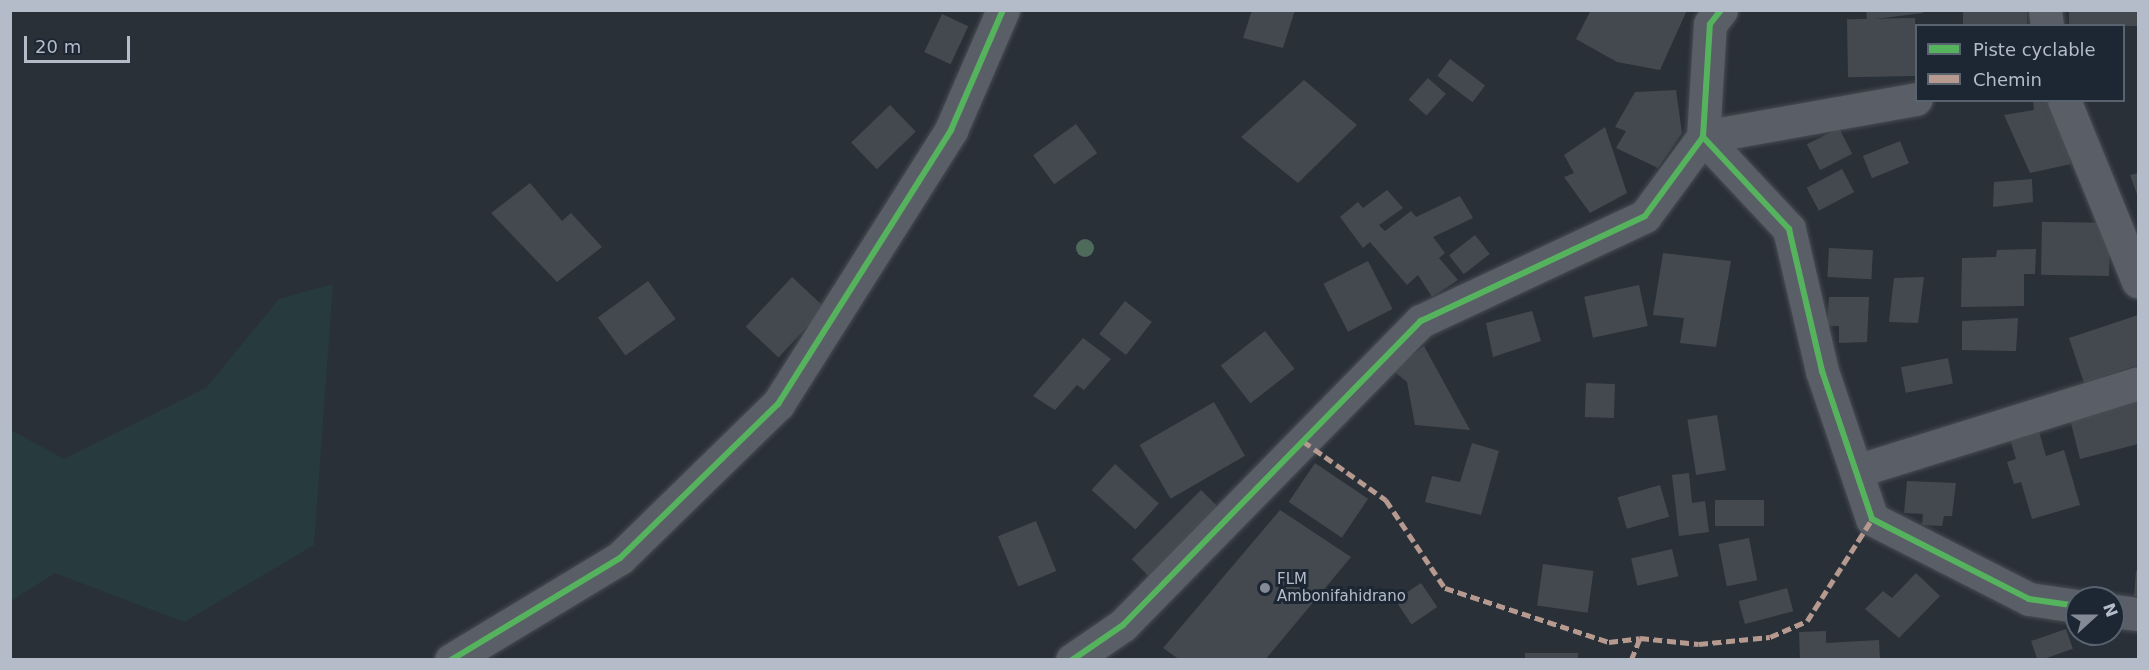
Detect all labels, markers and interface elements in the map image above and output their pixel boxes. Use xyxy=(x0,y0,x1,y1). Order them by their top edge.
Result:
scale bar xyxy=(27,24,134,62)
legend xyxy=(1915,24,2125,102)
text: 20 m xyxy=(35,36,81,57)
text: Piste cyclable xyxy=(1973,39,2096,60)
text: Chemin xyxy=(1973,69,2042,90)
place label: FLM Ambonifahidrano xyxy=(1277,570,1406,605)
marker: FLM Ambonifahidrano xyxy=(1258,581,1272,595)
north arrow xyxy=(2065,586,2125,646)
text: N xyxy=(2099,600,2122,620)

